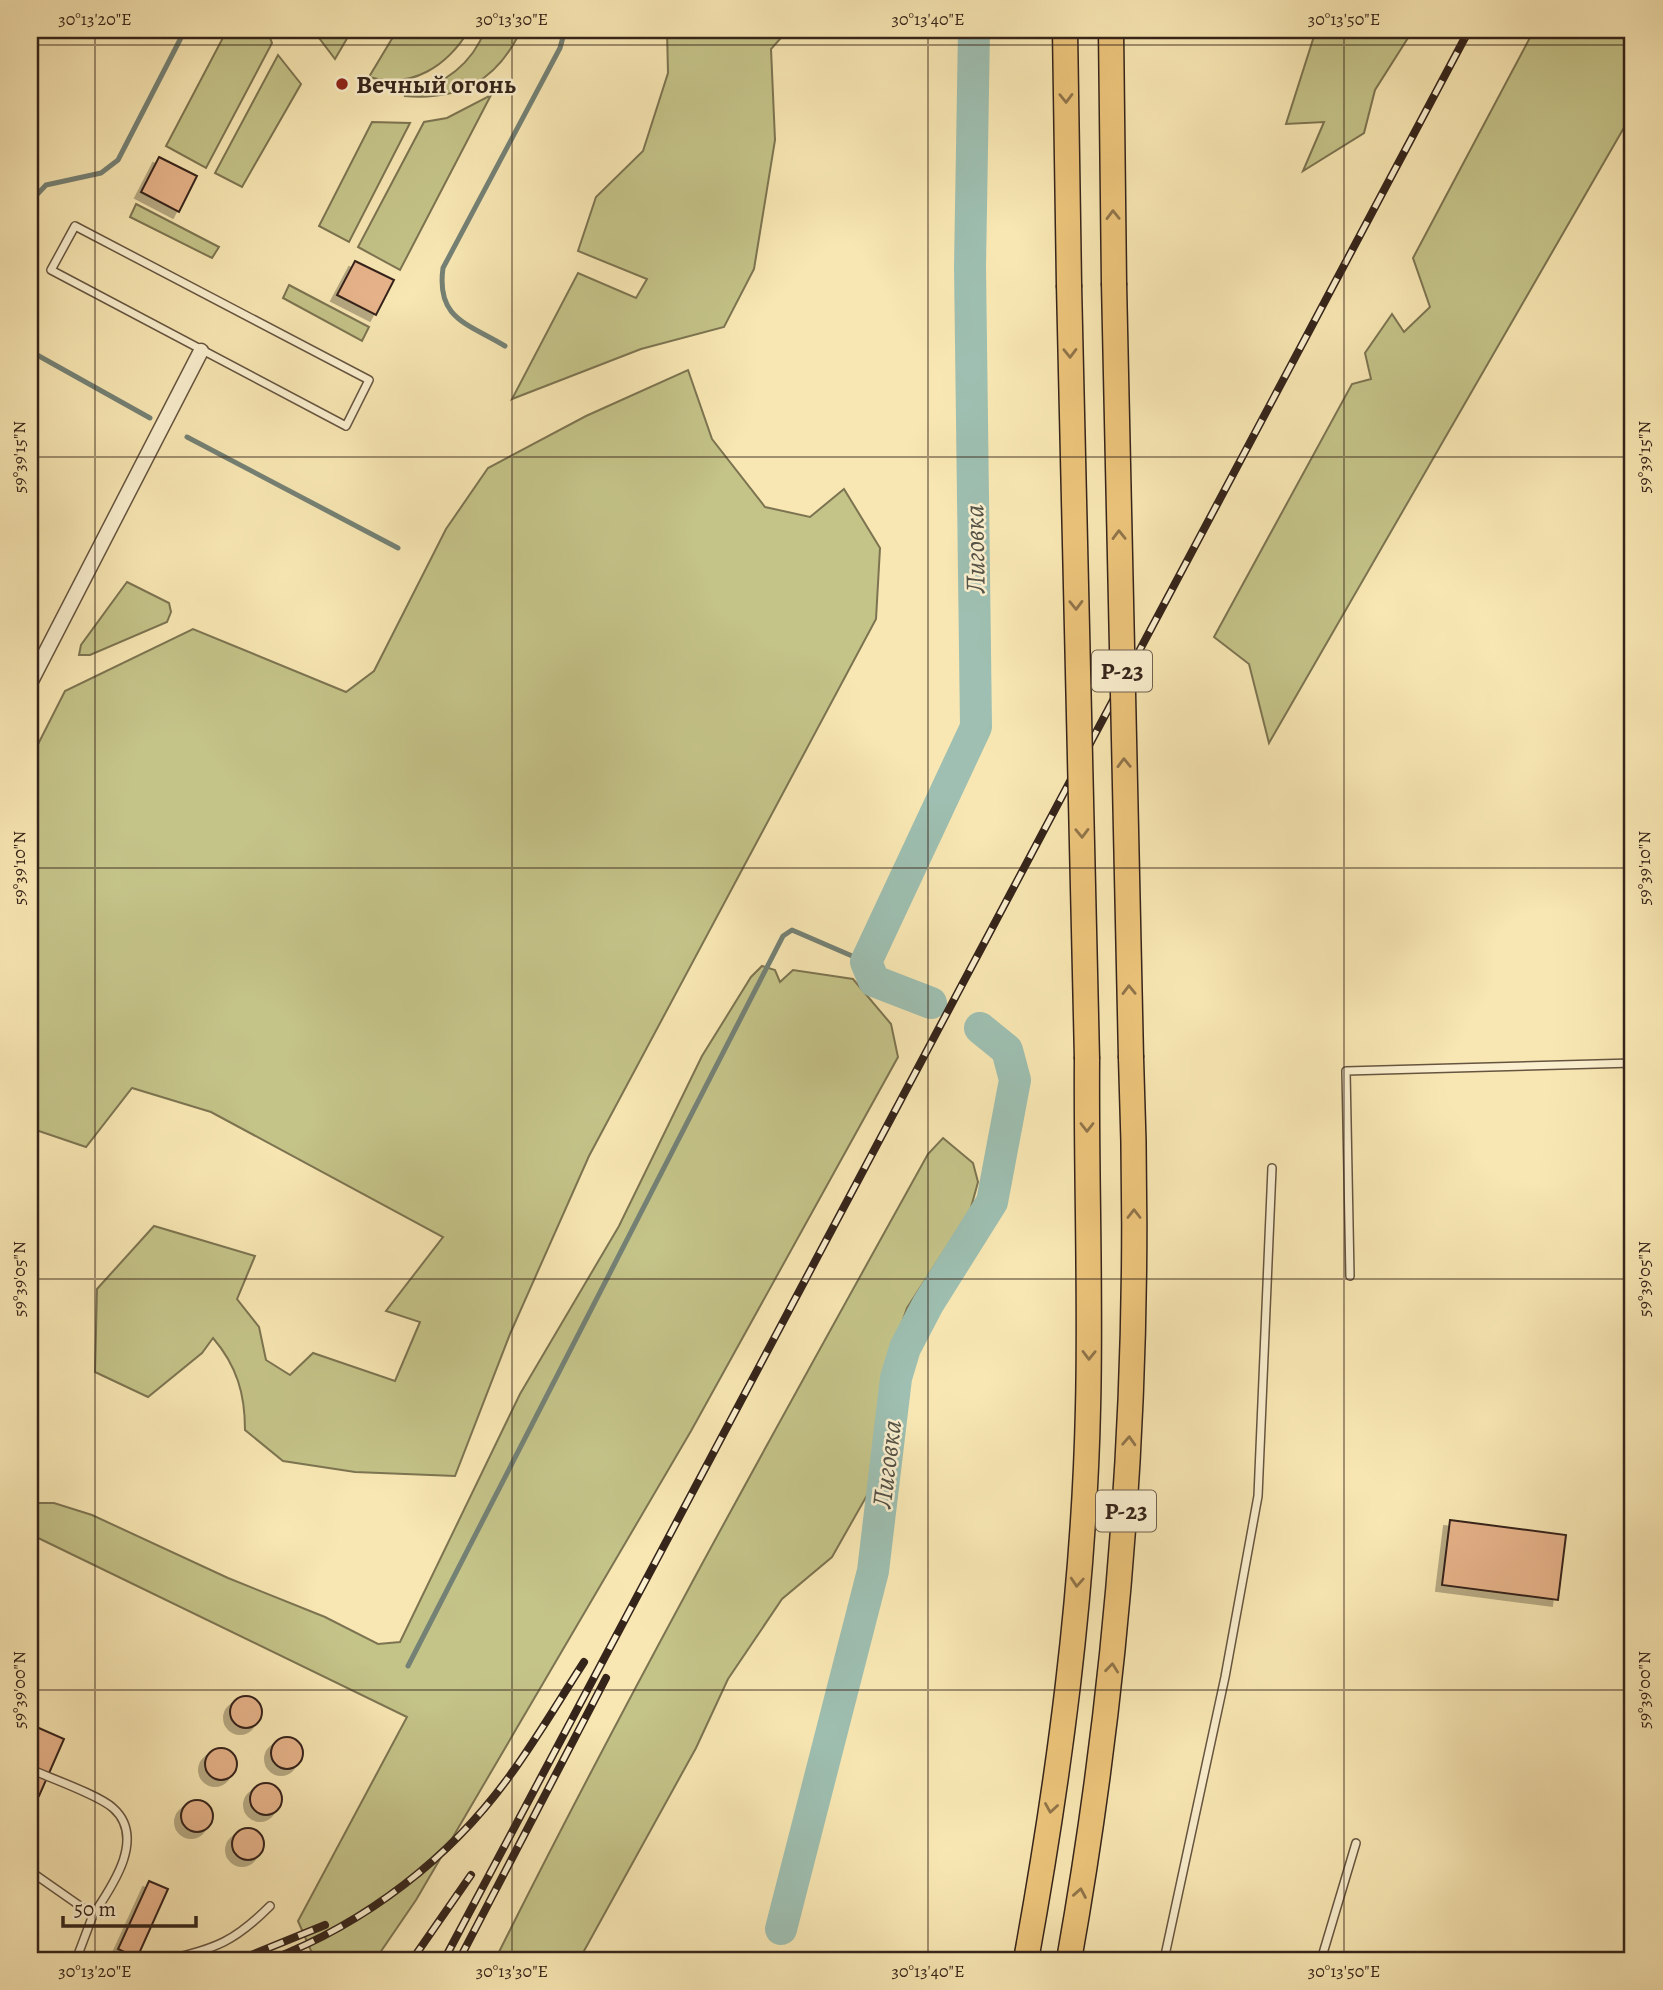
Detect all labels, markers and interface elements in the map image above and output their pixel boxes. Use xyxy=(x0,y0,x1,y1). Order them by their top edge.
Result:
text: 30°13'20"E xyxy=(58,7,132,31)
text: 30°13'30"E xyxy=(476,7,548,31)
text: 30°13'40"E xyxy=(891,7,965,31)
text: 30°13'50"E xyxy=(1308,7,1380,31)
place label: Вечный огонь xyxy=(356,67,516,102)
marker: Вечный огонь xyxy=(334,76,350,92)
one-way arrow xyxy=(1058,93,1074,104)
one-way arrow xyxy=(1105,209,1121,220)
one-way arrow xyxy=(1063,348,1078,359)
text: 59°39'15"N xyxy=(7,421,31,493)
text: 59°39'15"N xyxy=(1632,421,1656,493)
water label: Лиговка xyxy=(955,504,995,595)
one-way arrow xyxy=(1112,529,1127,540)
one-way arrow xyxy=(1069,600,1084,611)
road number: Р-23 xyxy=(1092,650,1152,692)
one-way arrow xyxy=(1117,757,1132,768)
one-way arrow xyxy=(1074,827,1089,838)
text: 59°39'10"N xyxy=(7,831,31,905)
text: 59°39'10"N xyxy=(1632,831,1656,905)
one-way arrow xyxy=(1121,984,1137,995)
one-way arrow xyxy=(1079,1122,1095,1133)
one-way arrow xyxy=(1126,1208,1141,1219)
text: 59°39'05"N xyxy=(7,1241,31,1317)
text: 59°39'05"N xyxy=(1632,1241,1656,1317)
one-way arrow xyxy=(1081,1350,1097,1360)
water label: Лиговка xyxy=(863,1418,911,1512)
one-way arrow xyxy=(1122,1435,1137,1446)
road number: Р-23 xyxy=(1096,1490,1156,1532)
one-way arrow xyxy=(1069,1576,1084,1587)
text: 59°39'00"N xyxy=(7,1651,31,1729)
text: 59°39'00"N xyxy=(1632,1651,1656,1729)
one-way arrow xyxy=(1105,1662,1120,1674)
one-way arrow xyxy=(1044,1802,1059,1813)
scale bar xyxy=(63,1885,196,1929)
one-way arrow xyxy=(1072,1887,1087,1899)
text: 50 m xyxy=(74,1895,116,1923)
text: 30°13'20"E xyxy=(58,1959,132,1983)
text: 30°13'30"E xyxy=(476,1959,548,1983)
text: 30°13'40"E xyxy=(891,1959,965,1983)
text: 30°13'50"E xyxy=(1308,1959,1380,1983)

